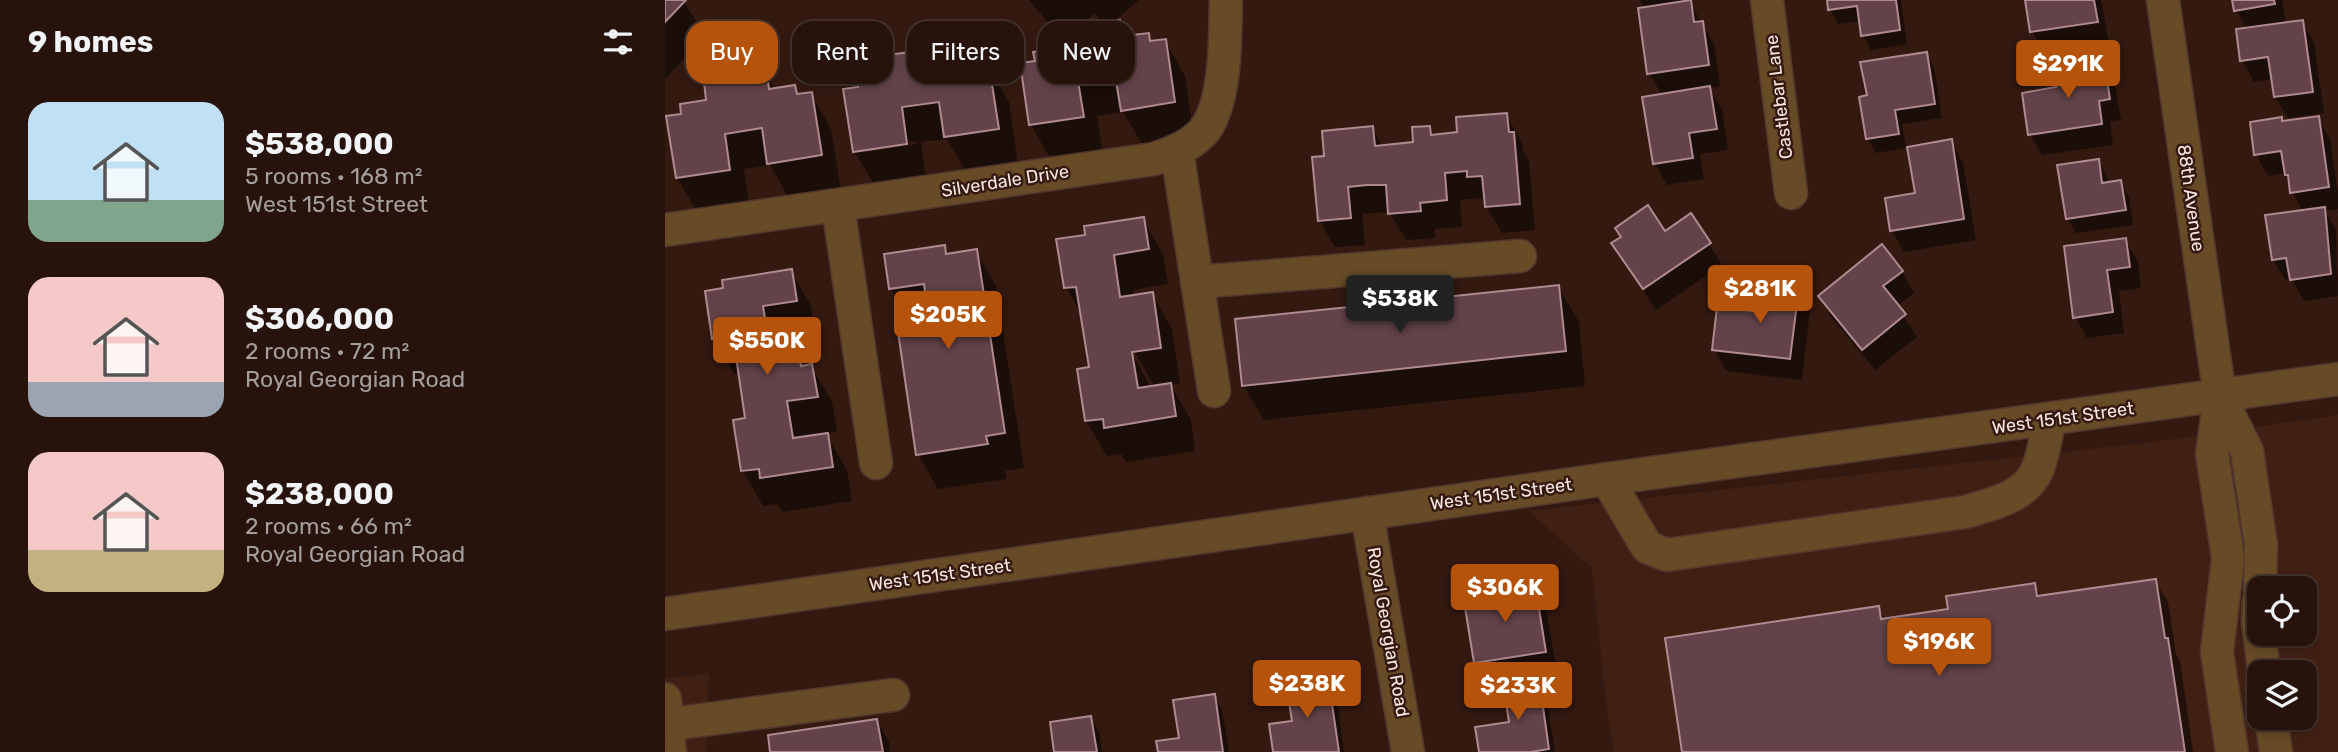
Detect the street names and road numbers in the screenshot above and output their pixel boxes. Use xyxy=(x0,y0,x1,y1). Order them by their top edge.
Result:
street label: Castlebar Lane xyxy=(1760,34,1798,160)
street label: 88th Avenue xyxy=(2173,143,2209,253)
street label: Silverdale Drive xyxy=(940,160,1070,202)
street label: West 151st Street xyxy=(1991,397,2135,439)
street label: West 151st Street xyxy=(1429,473,1573,515)
street label: Royal Georgian Road xyxy=(1362,545,1414,719)
street label: West 151st Street xyxy=(868,554,1012,596)

